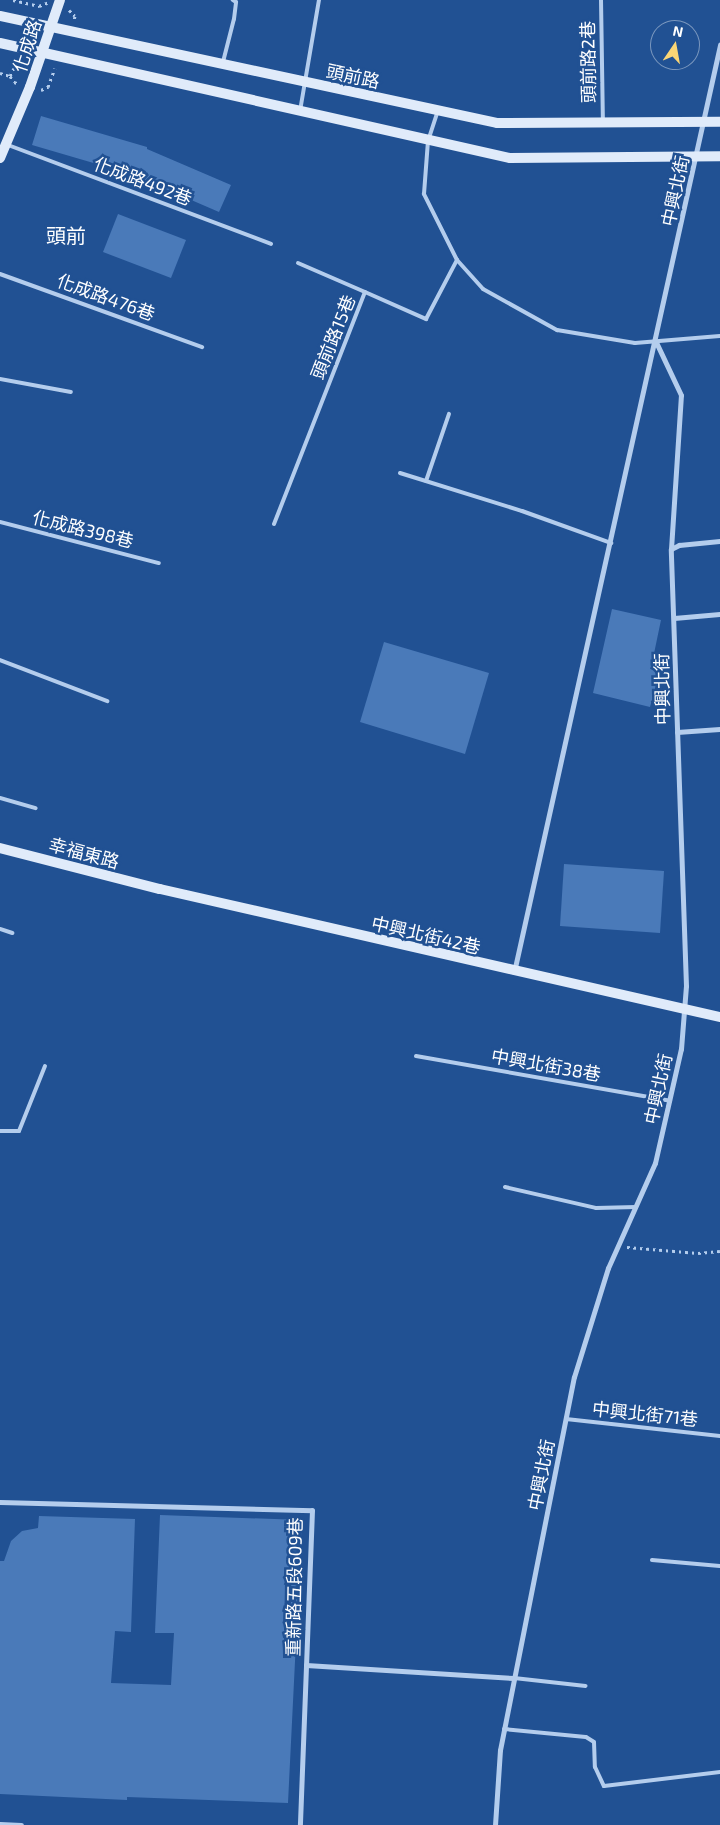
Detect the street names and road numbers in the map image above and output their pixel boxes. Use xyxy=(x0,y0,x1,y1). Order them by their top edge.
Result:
street label: 化成路 xyxy=(8,17,46,75)
street label: 頭前路2巷 xyxy=(576,21,600,103)
street label: 頭前路 xyxy=(324,60,382,92)
street label: 化成路492巷 xyxy=(91,152,195,210)
street label: 中興北街 xyxy=(657,154,693,228)
street label: 化成路476巷 xyxy=(54,269,158,325)
street label: 頭前路15巷 xyxy=(306,292,360,382)
street label: 化成路398巷 xyxy=(30,506,136,552)
street label: 中興北街 xyxy=(651,653,673,725)
street label: 幸福東路 xyxy=(46,833,122,873)
street label: 中興北街42巷 xyxy=(369,912,483,958)
street label: 中興北街38巷 xyxy=(490,1045,602,1085)
street label: 中興北街 xyxy=(640,1052,676,1126)
street label: 中興北街71巷 xyxy=(591,1398,699,1430)
street label: 中興北街 xyxy=(524,1438,558,1512)
street label: 重新路五段609巷 xyxy=(282,1517,306,1657)

